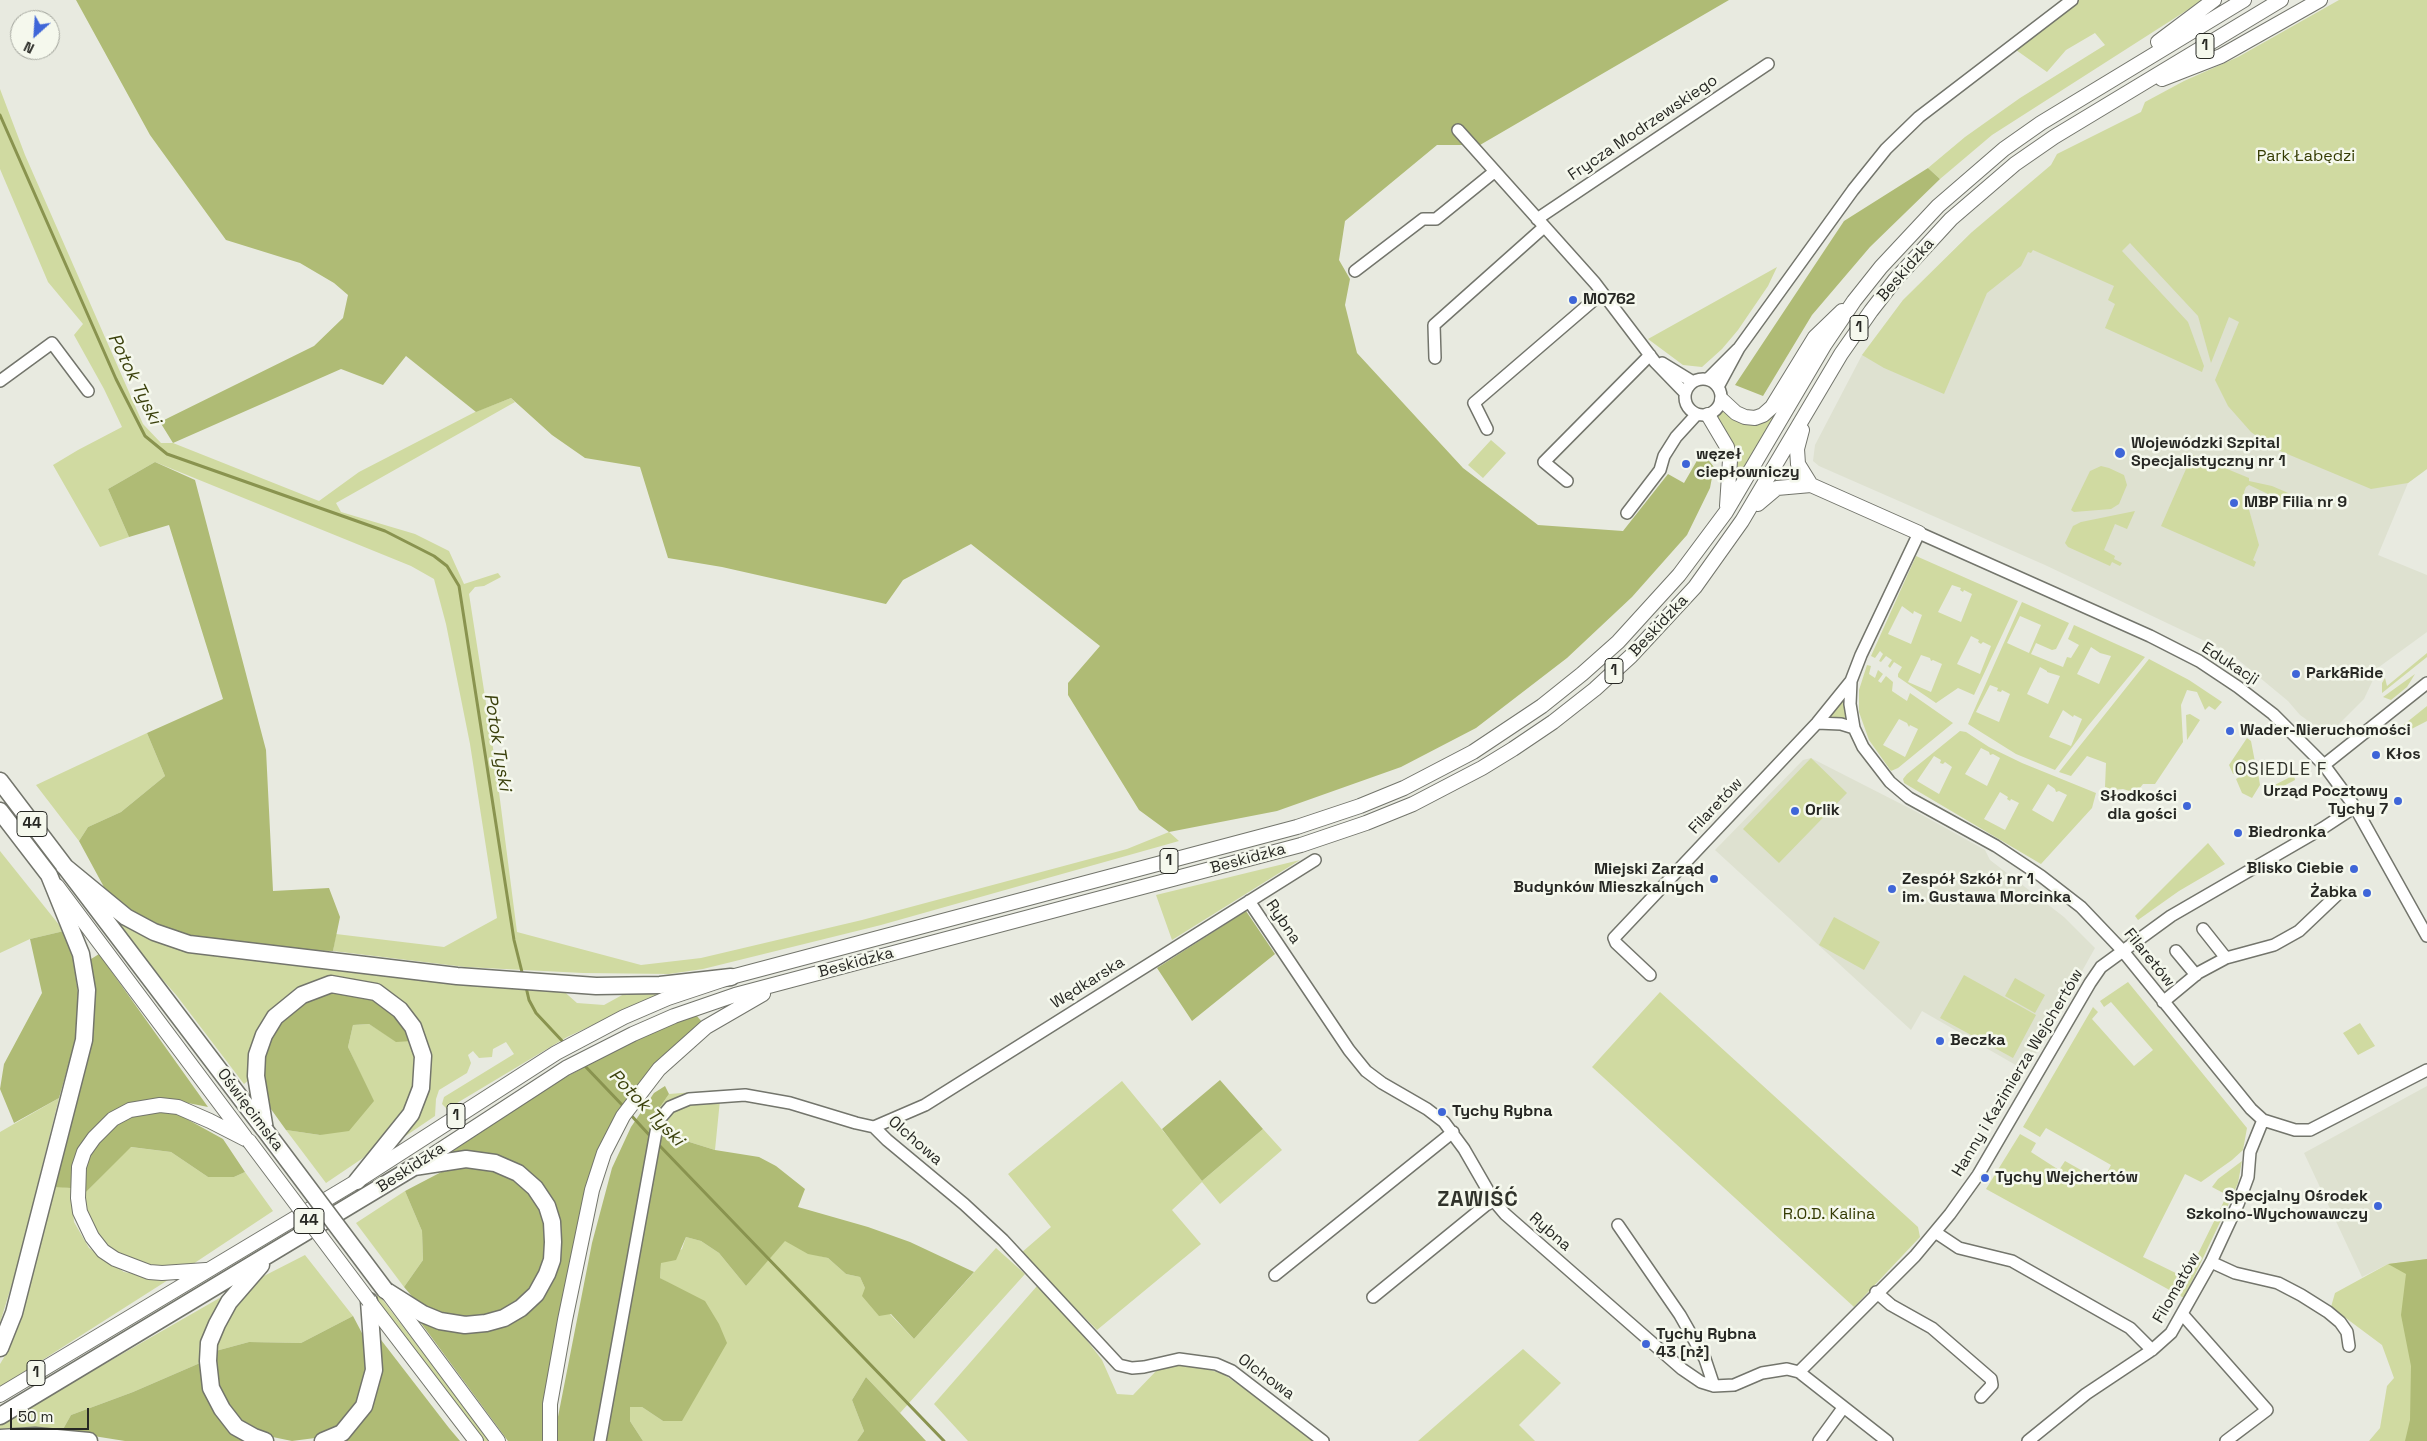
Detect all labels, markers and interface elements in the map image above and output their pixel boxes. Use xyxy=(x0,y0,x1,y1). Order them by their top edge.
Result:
north arrow xyxy=(10,10,60,60)
road number: 1 xyxy=(2196,34,2214,58)
text: N xyxy=(21,37,37,58)
street label: Frycza Modrzewskiego xyxy=(1565,71,1721,185)
park label: Park Łabędzi xyxy=(2257,147,2355,167)
street label: Beskidzka xyxy=(1873,235,1939,305)
place label: M0762 xyxy=(1583,290,1635,310)
marker: M0762 xyxy=(1567,294,1579,306)
road number: 1 xyxy=(1850,316,1868,340)
water label: Potok Tyski xyxy=(103,330,165,428)
place label: Wojewódzki Szpital Specjalistyczny nr 1 xyxy=(2131,434,2286,472)
place label: węzeł ciepłowniczy xyxy=(1696,445,1800,483)
marker: Wojewódzki Szpital Specjalistyczny nr 1 xyxy=(2113,446,2127,460)
marker: węzeł ciepłowniczy xyxy=(1680,458,1692,470)
place label: MBP Filia nr 9 xyxy=(2244,493,2347,513)
marker: MBP Filia nr 9 xyxy=(2228,497,2240,509)
street label: Beskidzka xyxy=(1626,591,1692,661)
street label: Edukacji xyxy=(2198,639,2262,689)
road number: 1 xyxy=(1605,658,1623,684)
place label: Park&Ride xyxy=(2306,664,2383,684)
marker: Park&Ride xyxy=(2290,668,2302,680)
water label: Potok Tyski xyxy=(479,692,515,792)
place label: Wader-Nieruchomości xyxy=(2240,721,2411,741)
marker: Wader-Nieruchomości xyxy=(2224,725,2236,737)
place label: Kłos xyxy=(2386,745,2421,765)
marker: Kłos xyxy=(2370,749,2382,761)
district label: OSIEDLE F xyxy=(2233,759,2329,781)
street label: Filaretów xyxy=(1685,774,1747,838)
place label: Urząd Pocztowy Tychy 7 xyxy=(2263,782,2388,820)
place label: Słodkości dla gości xyxy=(2100,787,2177,825)
marker: Urząd Pocztowy Tychy 7 xyxy=(2392,795,2404,807)
marker: Słodkości dla gości xyxy=(2181,800,2193,812)
place label: Orlik xyxy=(1805,801,1840,821)
marker: Orlik xyxy=(1789,805,1801,817)
road number: 44 xyxy=(17,812,47,836)
place label: Biedronka xyxy=(2248,823,2326,843)
marker: Biedronka xyxy=(2232,827,2244,839)
street label: Beskidzka xyxy=(1208,840,1288,878)
road number: 1 xyxy=(1160,848,1178,874)
place label: Blisko Ciebie xyxy=(2247,859,2344,879)
place label: Miejski Zarząd Budynków Mieszkalnych xyxy=(1513,860,1704,898)
marker: Blisko Ciebie xyxy=(2348,863,2360,875)
place label: Zespół Szkół nr 1 im. Gustawa Morcinka xyxy=(1902,870,2071,908)
marker: Miejski Zarząd Budynków Mieszkalnych xyxy=(1708,873,1720,885)
marker: Zespół Szkół nr 1 im. Gustawa Morcinka xyxy=(1886,883,1898,895)
place label: Żabka xyxy=(2310,883,2357,903)
marker: Żabka xyxy=(2361,887,2373,899)
street label: Rybna xyxy=(1261,896,1305,948)
street label: Filaretów xyxy=(2119,925,2179,991)
street label: Beskidzka xyxy=(816,944,896,982)
street label: Wędkarska xyxy=(1048,953,1128,1013)
street label: Hanny i Kazimierza Wejchertów xyxy=(1948,966,2088,1180)
place label: Beczka xyxy=(1950,1031,2006,1051)
marker: Beczka xyxy=(1934,1035,1946,1047)
street label: Oświęcimska xyxy=(213,1065,287,1155)
water label: Potok Tyski xyxy=(604,1065,688,1151)
place label: Tychy Rybna xyxy=(1452,1102,1552,1122)
road number: 1 xyxy=(447,1104,465,1128)
marker: Tychy Rybna xyxy=(1436,1106,1448,1118)
street label: Olchowa xyxy=(884,1112,946,1170)
street label: Beskidzka xyxy=(373,1139,449,1197)
place label: Tychy Wejchertów xyxy=(1995,1168,2138,1188)
marker: Tychy Wejchertów xyxy=(1979,1172,1991,1184)
district label: ZAWIŚĆ xyxy=(1436,1187,1520,1213)
place label: Specjalny Ośrodek Szkolno-Wychowawczy xyxy=(2186,1187,2368,1225)
marker: Specjalny Ośrodek Szkolno-Wychowawczy xyxy=(2372,1200,2384,1212)
park label: R.O.D. Kalina xyxy=(1783,1205,1875,1225)
road number: 44 xyxy=(294,1208,324,1234)
street label: Rybna xyxy=(1525,1209,1575,1255)
street label: Filomatów xyxy=(2149,1249,2205,1327)
place label: Tychy Rybna 43 [nż] xyxy=(1656,1325,1756,1363)
marker: Tychy Rybna 43 [nż] xyxy=(1640,1338,1652,1350)
street label: Olchowa xyxy=(1234,1350,1298,1404)
road number: 1 xyxy=(27,1360,45,1386)
scale bar xyxy=(12,1398,91,1430)
text: 50 m xyxy=(18,1407,53,1426)

